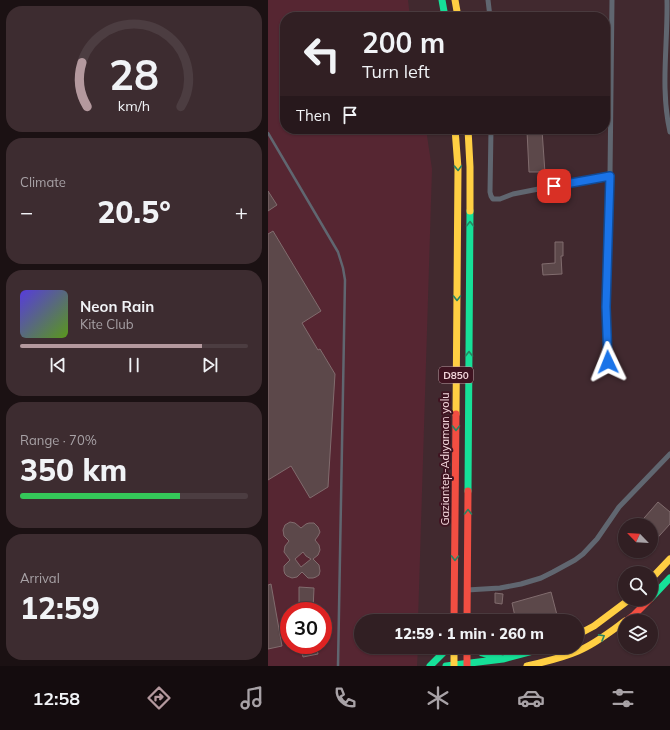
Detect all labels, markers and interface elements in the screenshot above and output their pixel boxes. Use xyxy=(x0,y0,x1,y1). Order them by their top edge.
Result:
text: 200 m xyxy=(362,25,445,60)
icon: left xyxy=(296,28,348,80)
text: 28 xyxy=(109,48,159,100)
text: Turn left xyxy=(362,60,430,83)
text: km/h xyxy=(118,97,150,115)
icon: arrive xyxy=(339,104,361,126)
text: Then xyxy=(296,106,331,125)
one-way arrow xyxy=(454,165,462,171)
pin xyxy=(537,169,571,203)
text: Climate xyxy=(20,174,66,190)
icon: arrive xyxy=(543,175,565,197)
text: 20.5° xyxy=(97,193,171,231)
text: − xyxy=(20,198,33,226)
text: + xyxy=(235,198,248,226)
one-way arrow xyxy=(466,221,474,227)
one-way arrow xyxy=(453,295,461,301)
text: Neon Rain xyxy=(80,297,154,316)
text: Kite Club xyxy=(80,316,134,332)
position arrow xyxy=(587,341,629,383)
one-way arrow xyxy=(465,351,473,357)
icon: previous xyxy=(47,354,69,376)
icon: pause xyxy=(123,354,145,376)
icon: next xyxy=(199,354,221,376)
road number: D850 xyxy=(439,367,473,383)
street label: Gaziantep-Adıyaman yolu xyxy=(438,392,452,526)
one-way arrow xyxy=(452,425,460,431)
text: Range · 70% xyxy=(20,432,97,448)
text: 350 km xyxy=(20,451,127,489)
one-way arrow xyxy=(464,509,472,515)
north arrow xyxy=(618,518,658,558)
map controls xyxy=(618,518,658,654)
one-way arrow xyxy=(451,555,459,561)
button: search xyxy=(618,566,658,606)
text: Arrival xyxy=(20,570,60,586)
text: 12:59 xyxy=(20,589,100,627)
speed limit sign: 30 xyxy=(280,602,332,654)
button: layers xyxy=(618,614,658,654)
text: 12:59 · 1 min · 260 m xyxy=(394,624,544,643)
one-way arrow xyxy=(598,635,605,642)
icon: directions xyxy=(145,684,173,712)
icon: music xyxy=(238,684,266,712)
icon: phone xyxy=(331,684,359,712)
icon: climate xyxy=(424,684,452,712)
icon: car xyxy=(517,684,545,712)
icon: filters xyxy=(609,684,637,712)
text: 12:58 xyxy=(32,687,80,710)

